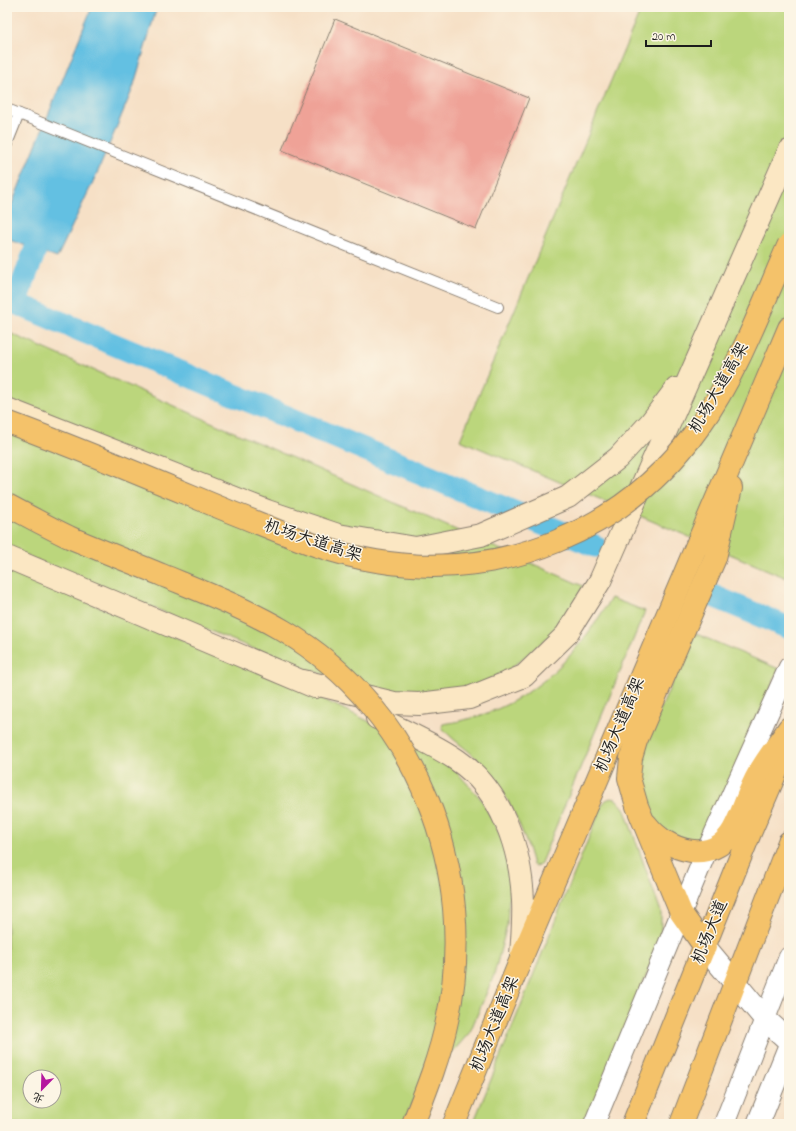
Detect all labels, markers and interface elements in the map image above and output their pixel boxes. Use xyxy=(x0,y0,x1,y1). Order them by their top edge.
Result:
scale bar xyxy=(646,22,711,48)
text: 20 m xyxy=(652,28,675,46)
street label: 机场大道高架 xyxy=(683,338,755,438)
street label: 机场大道高架 xyxy=(261,513,365,569)
street label: 机场大道高架 xyxy=(589,673,651,777)
street label: 机场大道 xyxy=(686,896,734,968)
street label: 机场大道高架 xyxy=(464,972,526,1076)
north arrow xyxy=(22,1069,62,1109)
text: 北 xyxy=(30,1088,47,1107)

